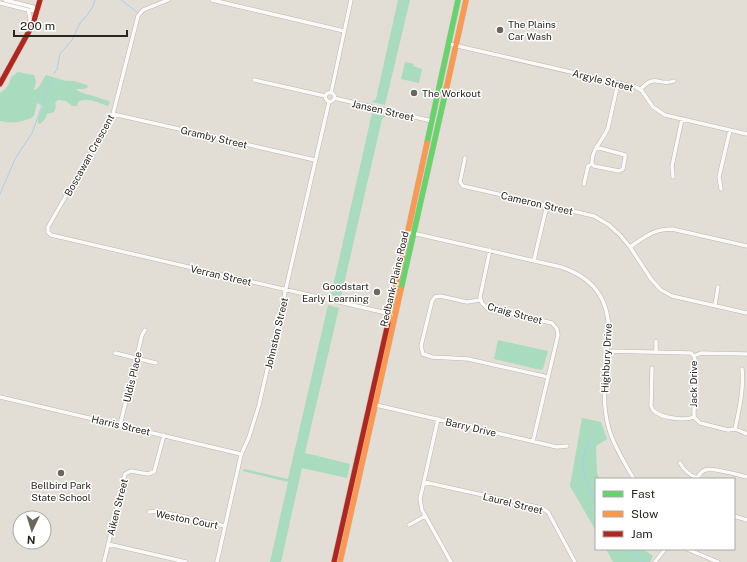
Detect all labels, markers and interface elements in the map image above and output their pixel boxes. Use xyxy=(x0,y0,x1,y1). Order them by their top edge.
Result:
scale bar xyxy=(14,12,127,38)
place label: The Plains Car Wash xyxy=(508,18,556,42)
text: 200 m xyxy=(20,19,55,33)
marker: The Plains Car Wash xyxy=(495,25,505,35)
street label: Argyle Street xyxy=(571,67,635,93)
place label: The Workout xyxy=(422,87,481,99)
marker: The Workout xyxy=(409,88,419,98)
street label: Jansen Street xyxy=(351,97,415,123)
street label: Boscawan Crescent xyxy=(62,112,116,198)
street label: Gramby Street xyxy=(179,123,249,151)
street label: Cameron Street xyxy=(500,189,574,217)
street label: Redbank Plains Road xyxy=(377,230,411,328)
street label: Verran Street xyxy=(189,262,253,288)
place label: Goodstart Early Learning xyxy=(302,280,369,304)
marker: Goodstart Early Learning xyxy=(372,287,382,297)
street label: Johnston Street xyxy=(262,296,290,370)
street label: Craig Street xyxy=(486,300,544,326)
street label: Highbury Drive xyxy=(598,323,614,393)
street label: Uldis Place xyxy=(120,350,144,404)
street label: Jack Drive xyxy=(687,360,699,407)
street label: Harris Street xyxy=(90,412,152,438)
street label: Barry Drive xyxy=(444,415,498,439)
marker: Bellbird Park State School xyxy=(56,468,66,478)
street label: Aiken Street xyxy=(104,477,130,537)
legend xyxy=(595,478,735,550)
place label: Bellbird Park State School xyxy=(31,479,92,503)
text: Fast xyxy=(631,487,656,501)
street label: Laurel Street xyxy=(482,490,544,516)
street label: Weston Court xyxy=(155,507,219,531)
text: Slow xyxy=(631,507,659,521)
north arrow xyxy=(12,510,52,550)
text: Jam xyxy=(631,527,653,541)
text: N xyxy=(27,534,36,546)

